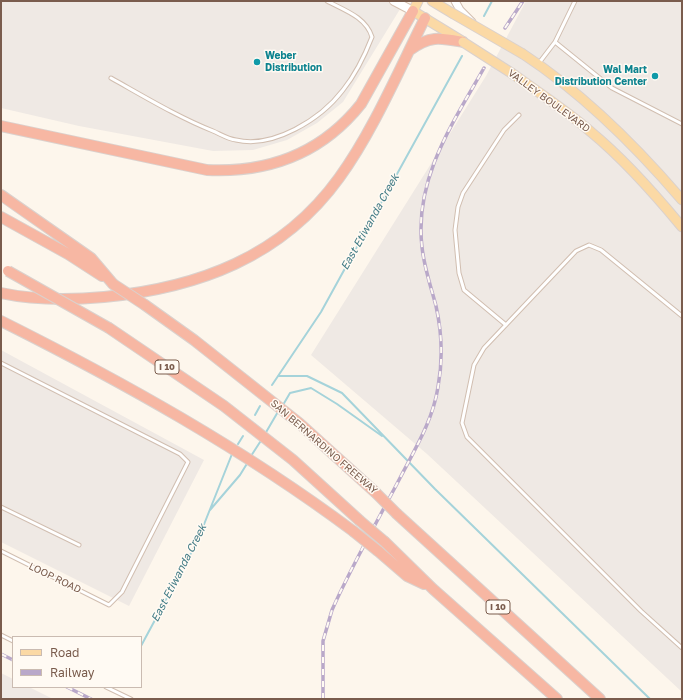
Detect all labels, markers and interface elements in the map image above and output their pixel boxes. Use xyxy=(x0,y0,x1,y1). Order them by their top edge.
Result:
place label: Weber Distribution xyxy=(265,50,322,74)
marker: Weber Distribution xyxy=(252,57,262,67)
place label: Wal Mart Distribution Center xyxy=(555,64,647,88)
street label: VALLEY BOULEVARD xyxy=(506,67,592,135)
marker: Wal Mart Distribution Center xyxy=(650,71,660,81)
water label: East Etiwanda Creek xyxy=(338,172,402,272)
road number: I 10 xyxy=(155,360,179,374)
street label: SAN BERNARDINO FREEWAY xyxy=(268,397,380,497)
water label: East Etiwanda Creek xyxy=(149,522,209,624)
street label: LOOP ROAD xyxy=(27,560,83,596)
road number: I 10 xyxy=(486,600,510,614)
legend xyxy=(12,636,142,688)
text: Road xyxy=(50,645,79,660)
text: Railway xyxy=(50,665,95,680)

